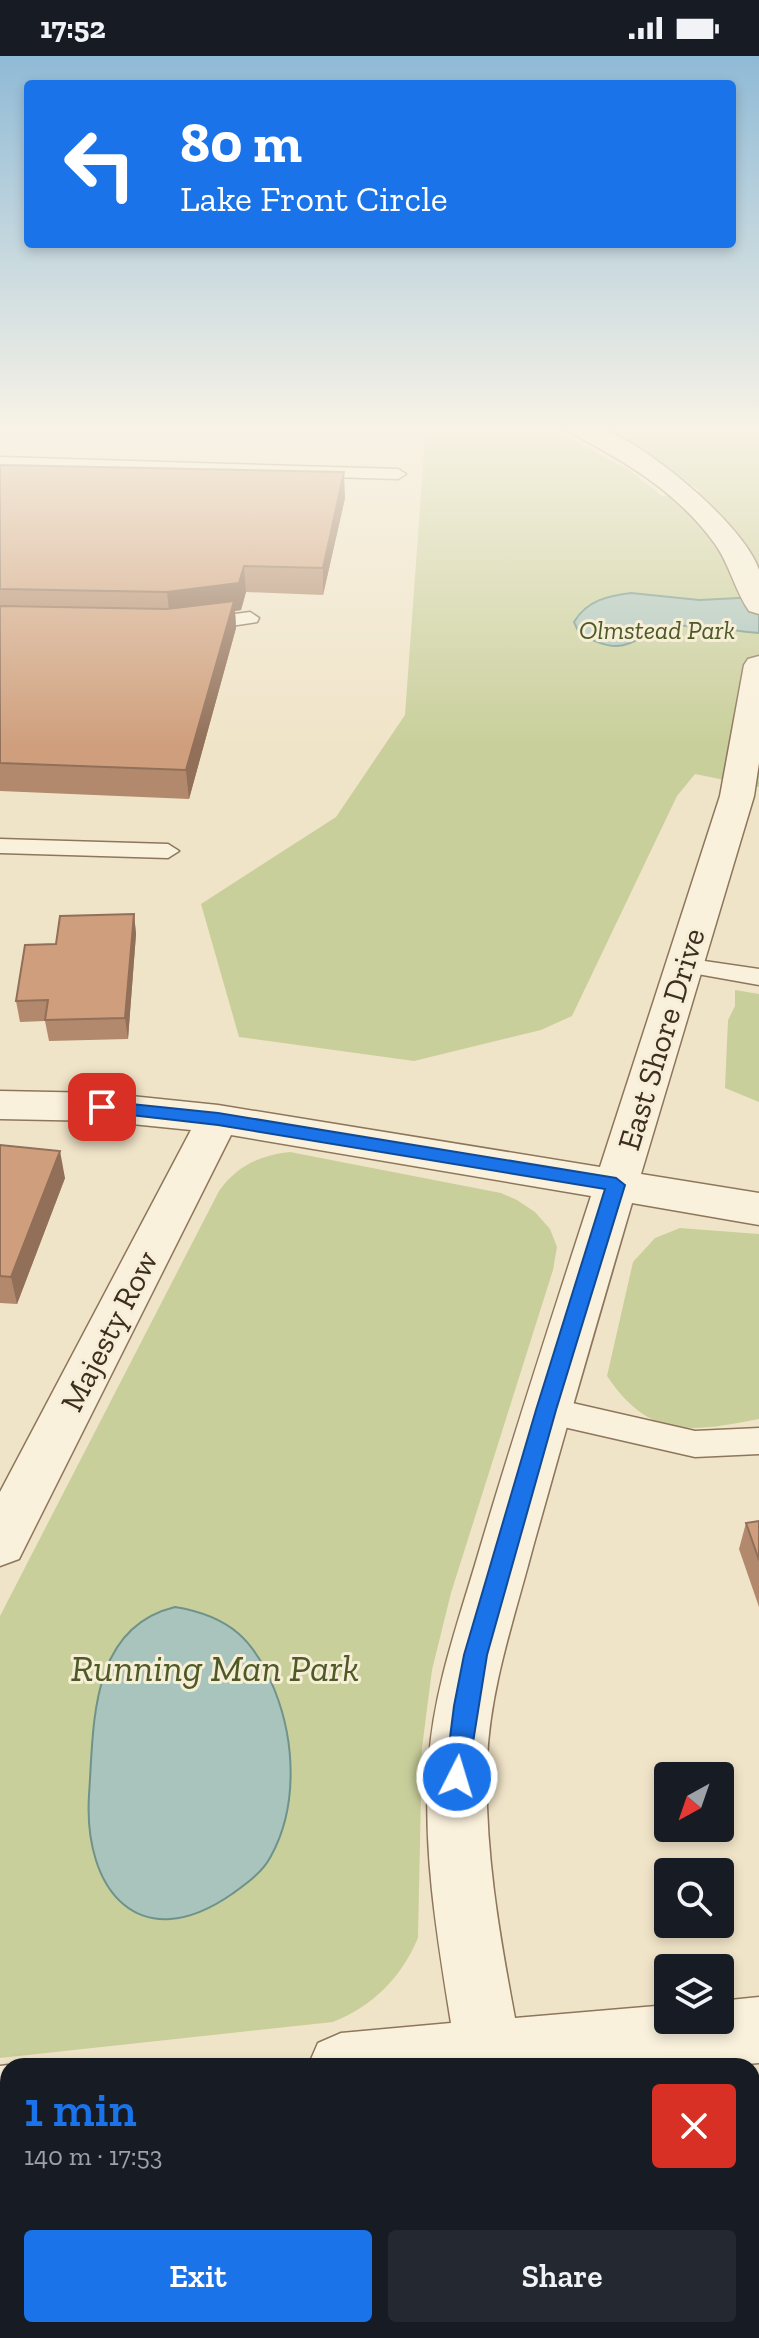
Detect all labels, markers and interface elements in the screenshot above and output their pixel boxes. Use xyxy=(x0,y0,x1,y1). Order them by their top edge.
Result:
text: 17:52 xyxy=(40,10,106,46)
text: 80 m xyxy=(180,109,302,176)
icon: left xyxy=(48,112,152,216)
text: Lake Front Circle xyxy=(180,177,448,220)
park label: Olmstead Park xyxy=(579,614,735,646)
street label: East Shore Drive xyxy=(609,924,713,1154)
pin xyxy=(68,1073,136,1141)
icon: arrive xyxy=(80,1085,124,1129)
street label: Majesty Row xyxy=(52,1244,166,1418)
park label: Running Man Park xyxy=(71,1645,359,1691)
position arrow xyxy=(415,1735,499,1819)
north arrow xyxy=(654,1762,734,1842)
map controls xyxy=(654,1762,734,2034)
button: search xyxy=(654,1858,734,1938)
button: layers xyxy=(654,1954,734,2034)
text: 1 min xyxy=(24,2081,137,2138)
button: close xyxy=(652,2084,736,2168)
text: 140 m · 17:53 xyxy=(24,2140,163,2172)
button: Exit xyxy=(24,2230,372,2322)
button: Share xyxy=(388,2230,736,2322)

